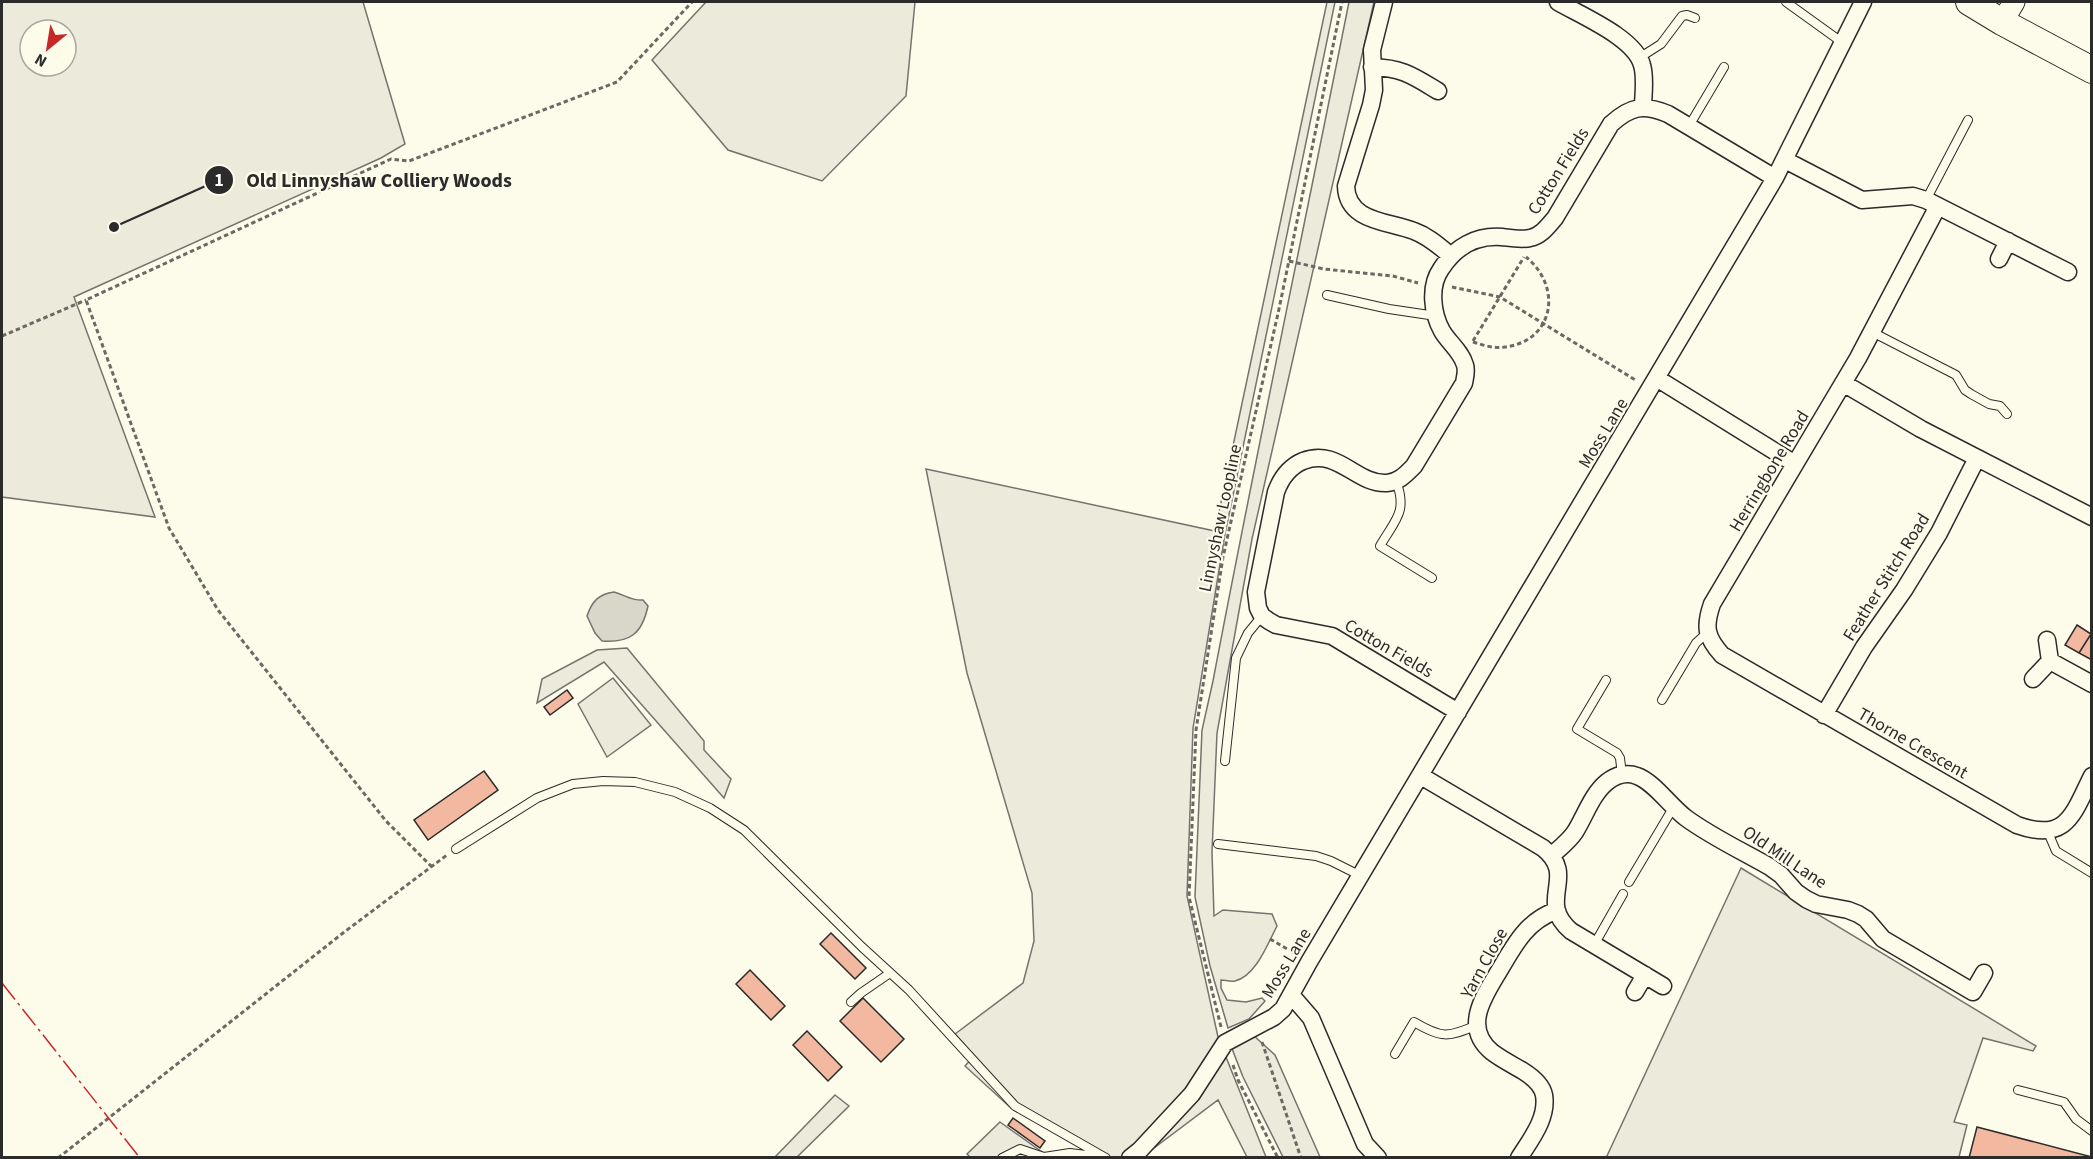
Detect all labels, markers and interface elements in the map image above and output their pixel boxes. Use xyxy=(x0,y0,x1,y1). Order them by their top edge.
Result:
north arrow xyxy=(18,18,78,78)
text: N xyxy=(31,48,51,72)
street label: Cotton Fields xyxy=(1522,123,1595,220)
callout: Old Linnyshaw Colliery Woods xyxy=(204,161,524,199)
text: Old Linnyshaw Colliery Woods xyxy=(246,167,512,195)
text: 1 xyxy=(214,168,224,193)
street label: Moss Lane xyxy=(1573,393,1634,473)
street label: Herringbone Road xyxy=(1723,406,1815,537)
street label: Linnyshaw Loopline xyxy=(1193,442,1248,594)
street label: Feather Stitch Road xyxy=(1837,508,1936,646)
street label: Cotton Fields xyxy=(1340,613,1438,684)
street label: Thorne Crescent xyxy=(1853,702,1972,785)
street label: Old Mill Lane xyxy=(1738,820,1832,895)
street label: Moss Lane xyxy=(1256,923,1317,1003)
street label: Yarn Close xyxy=(1454,923,1514,1004)

